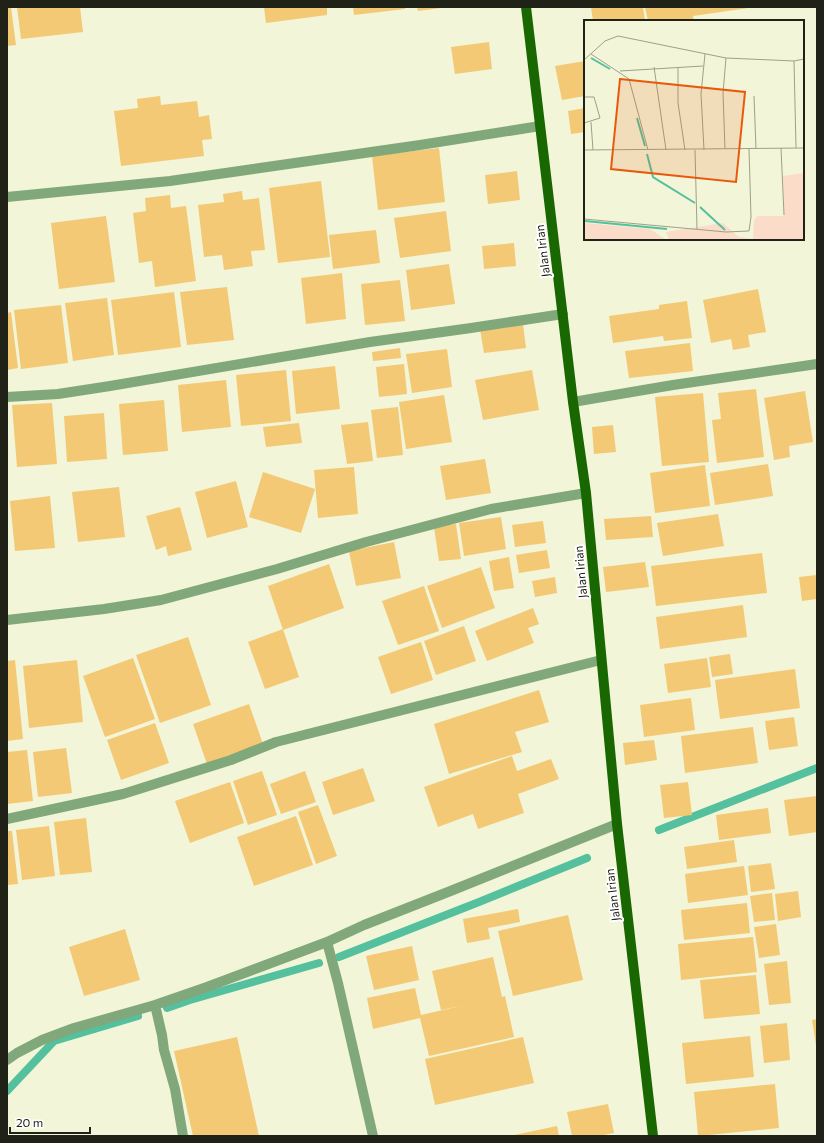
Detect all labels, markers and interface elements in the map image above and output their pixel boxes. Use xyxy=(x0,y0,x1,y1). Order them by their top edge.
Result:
inset map xyxy=(584,20,804,240)
street label: Jalan Irian xyxy=(532,224,553,278)
street label: Jalan Irian xyxy=(571,545,590,599)
street label: Jalan Irian xyxy=(602,868,623,922)
scale bar xyxy=(10,1109,90,1135)
text: 20 m xyxy=(16,1115,43,1129)

